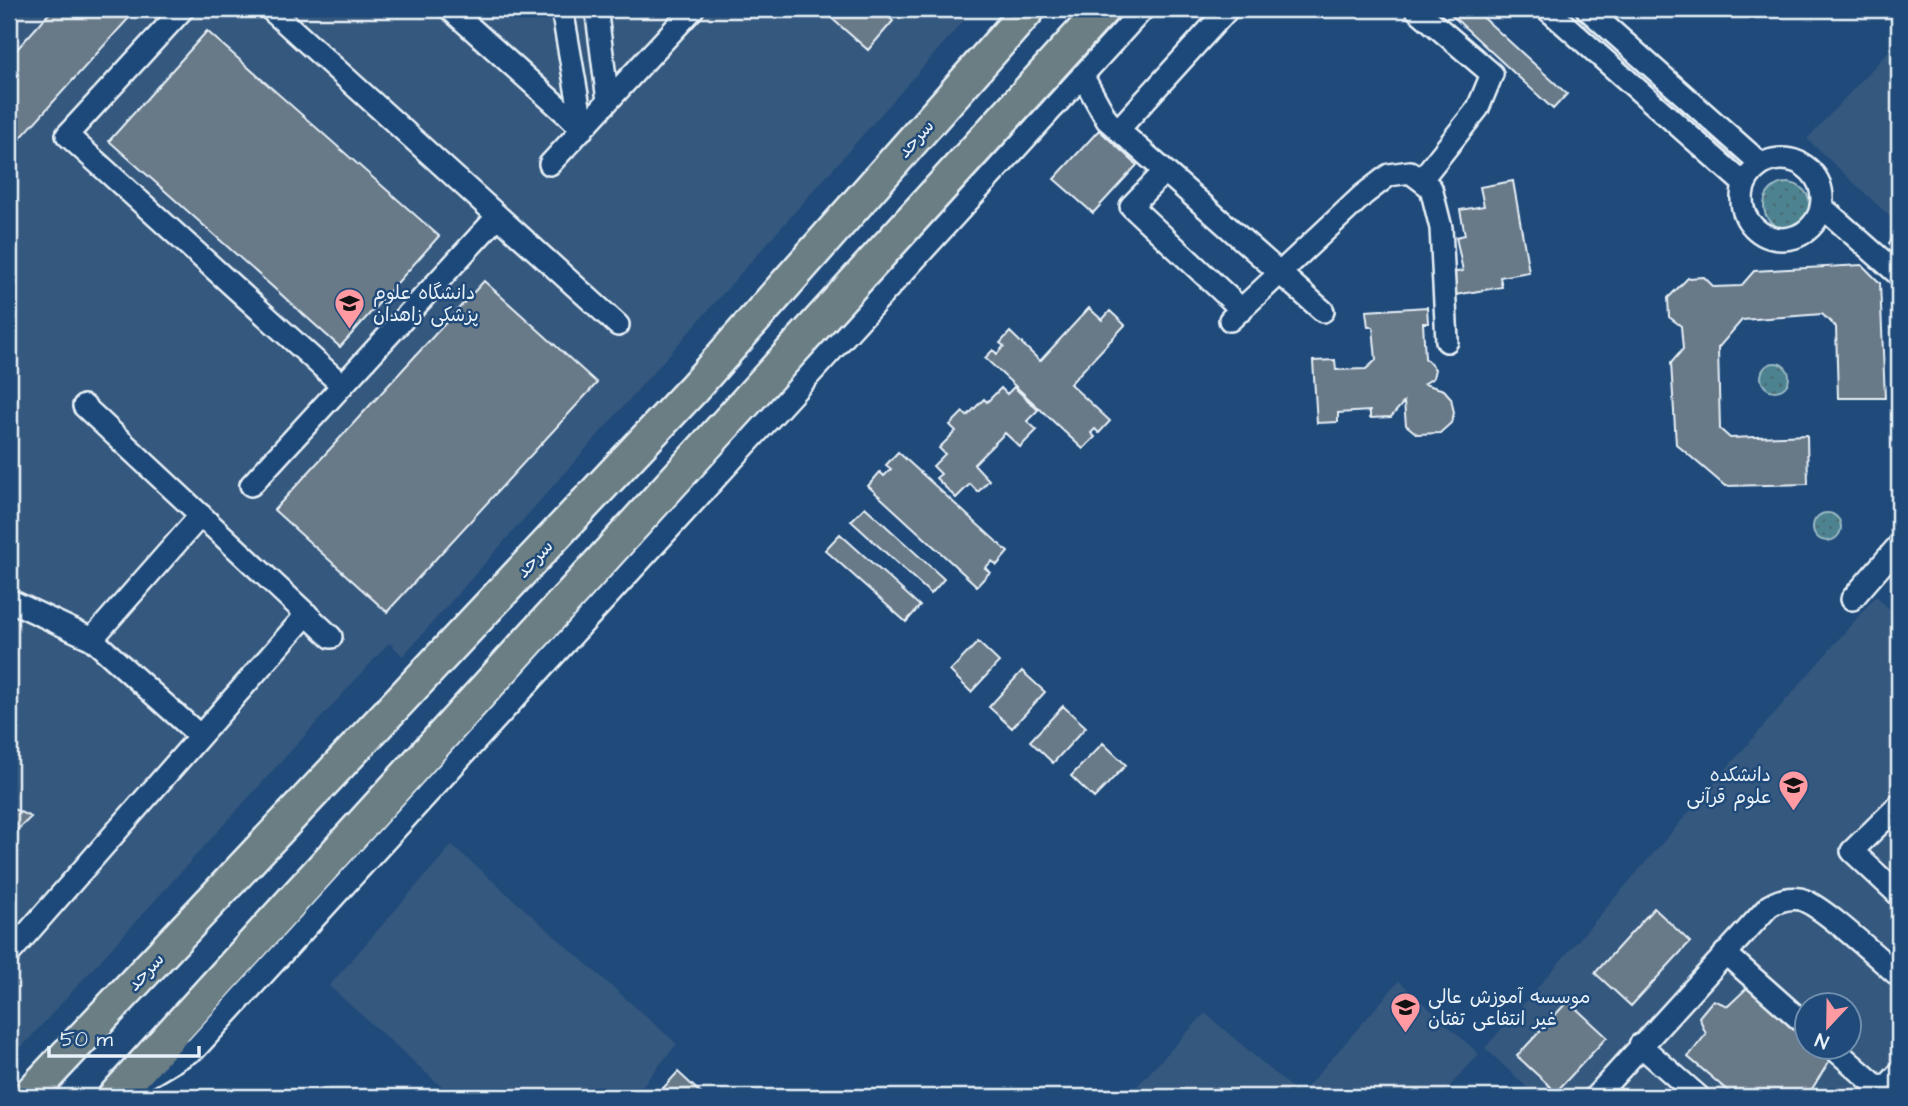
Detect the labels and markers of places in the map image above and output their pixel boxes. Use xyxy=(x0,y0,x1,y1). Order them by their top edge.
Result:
place label: دانشگاه علوم پزشکی زاهدان xyxy=(373,280,479,329)
school or university icon: دانشگاه علوم پزشکی زاهدان xyxy=(333,286,367,330)
place label: دانشکده علوم قرآنی xyxy=(1686,762,1771,811)
school or university icon: دانشکده علوم قرآنی xyxy=(1777,768,1811,812)
place label: موسسه آموزش عالی غیر انتفاعی تفتان xyxy=(1428,984,1590,1033)
school or university icon: موسسه آموزش عالی غیر انتفاعی تفتان xyxy=(1388,990,1422,1034)

